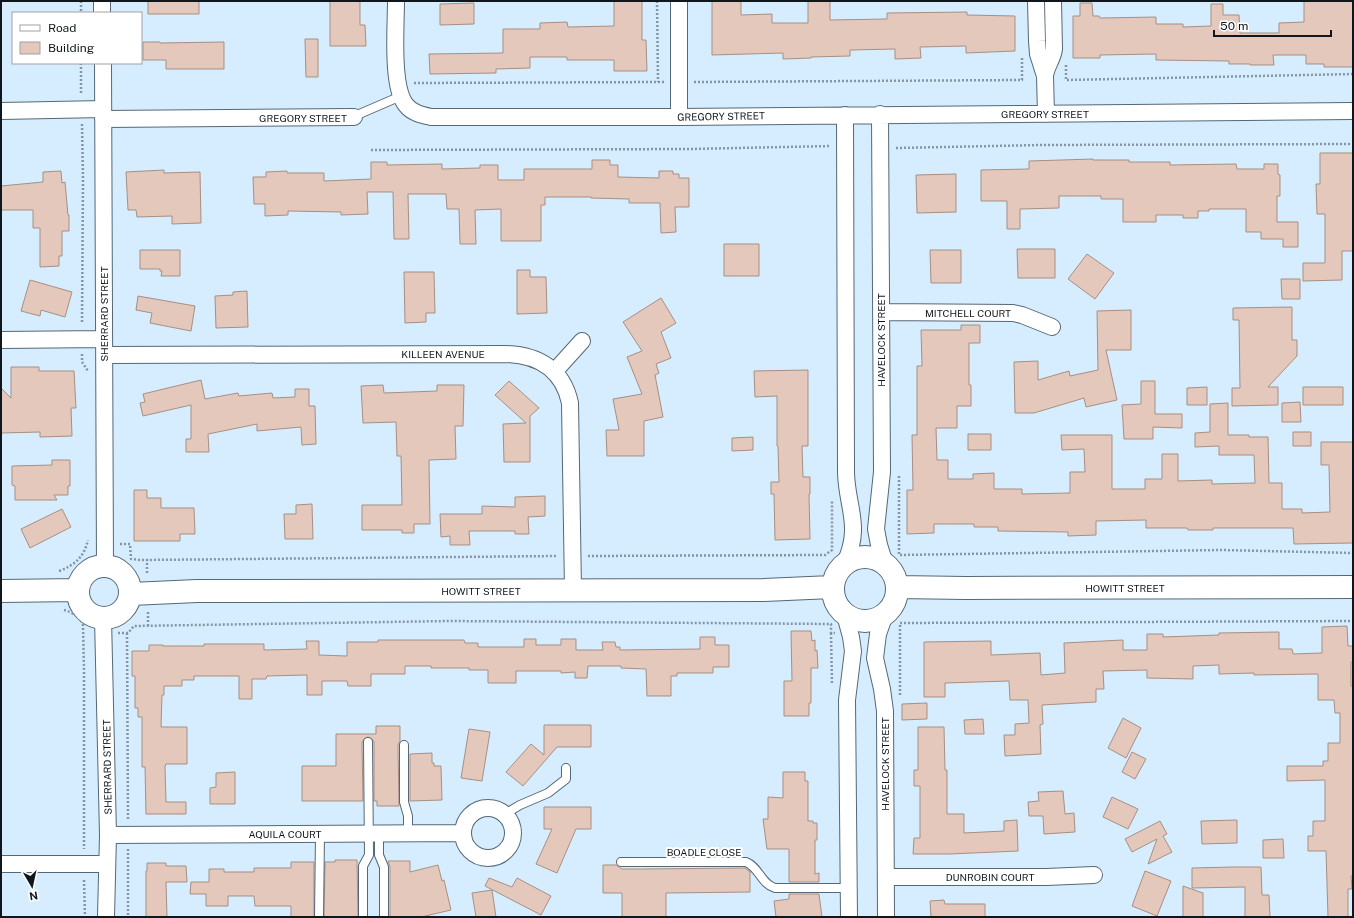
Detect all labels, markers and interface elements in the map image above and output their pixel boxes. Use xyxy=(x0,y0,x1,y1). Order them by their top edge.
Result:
legend xyxy=(12,12,142,64)
scale bar xyxy=(1214,12,1331,38)
text: 50 m xyxy=(1220,19,1248,33)
text: Road xyxy=(48,21,76,35)
text: Building xyxy=(48,41,94,55)
street label: GREGORY STREET xyxy=(1001,108,1089,120)
street label: GREGORY STREET xyxy=(677,109,765,123)
street label: GREGORY STREET xyxy=(259,112,347,124)
street label: SHERRARD STREET xyxy=(98,266,110,362)
street label: HAVELOCK STREET xyxy=(875,293,887,387)
street label: MITCHELL COURT xyxy=(925,307,1011,319)
street label: KILLEEN AVENUE xyxy=(401,348,485,360)
street label: HOWITT STREET xyxy=(1085,582,1165,594)
street label: HOWITT STREET xyxy=(441,585,521,597)
street label: HAVELOCK STREET xyxy=(879,717,891,811)
street label: SHERRARD STREET xyxy=(100,719,114,815)
street label: AQUILA COURT xyxy=(248,828,322,840)
street label: BOADLE CLOSE xyxy=(667,846,741,858)
north arrow xyxy=(12,866,52,906)
street label: DUNROBIN COURT xyxy=(946,871,1034,883)
text: N xyxy=(28,889,39,902)

